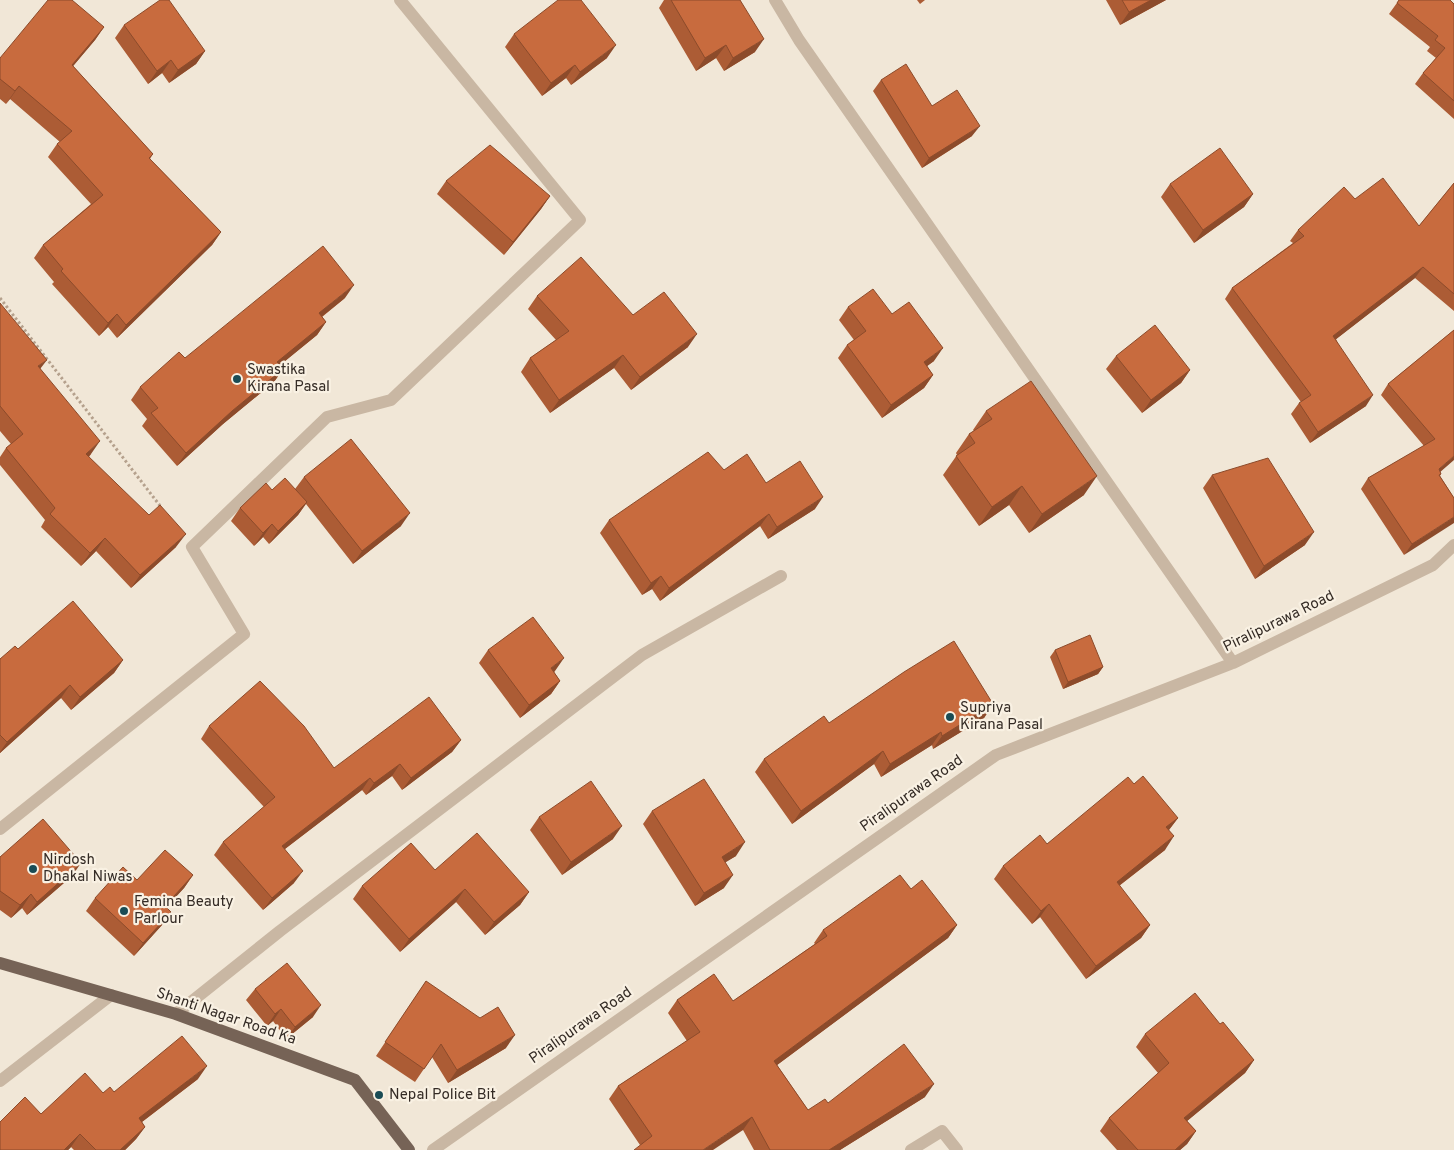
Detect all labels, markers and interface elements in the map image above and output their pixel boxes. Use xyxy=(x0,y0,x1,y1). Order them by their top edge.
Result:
place label: Swastika Kirana Pasal xyxy=(247,361,330,397)
marker: Swastika Kirana Pasal xyxy=(231,373,243,385)
street label: Piralipurawa Road xyxy=(1220,587,1338,657)
place label: Supriya Kirana Pasal xyxy=(960,699,1043,735)
marker: Supriya Kirana Pasal xyxy=(944,711,956,723)
street label: Piralipurawa Road xyxy=(857,751,967,837)
place label: Nirdosh Dhakal Niwas xyxy=(43,851,133,887)
marker: Nirdosh Dhakal Niwas xyxy=(27,863,39,875)
place label: Femina Beauty Parlour xyxy=(134,893,234,929)
marker: Femina Beauty Parlour xyxy=(118,905,130,917)
street label: Piralipurawa Road xyxy=(526,983,636,1069)
street label: Shanti Nagar Road Ka xyxy=(154,984,298,1050)
place label: Nepal Police Bit xyxy=(389,1086,496,1105)
marker: Nepal Police Bit xyxy=(373,1089,385,1101)

